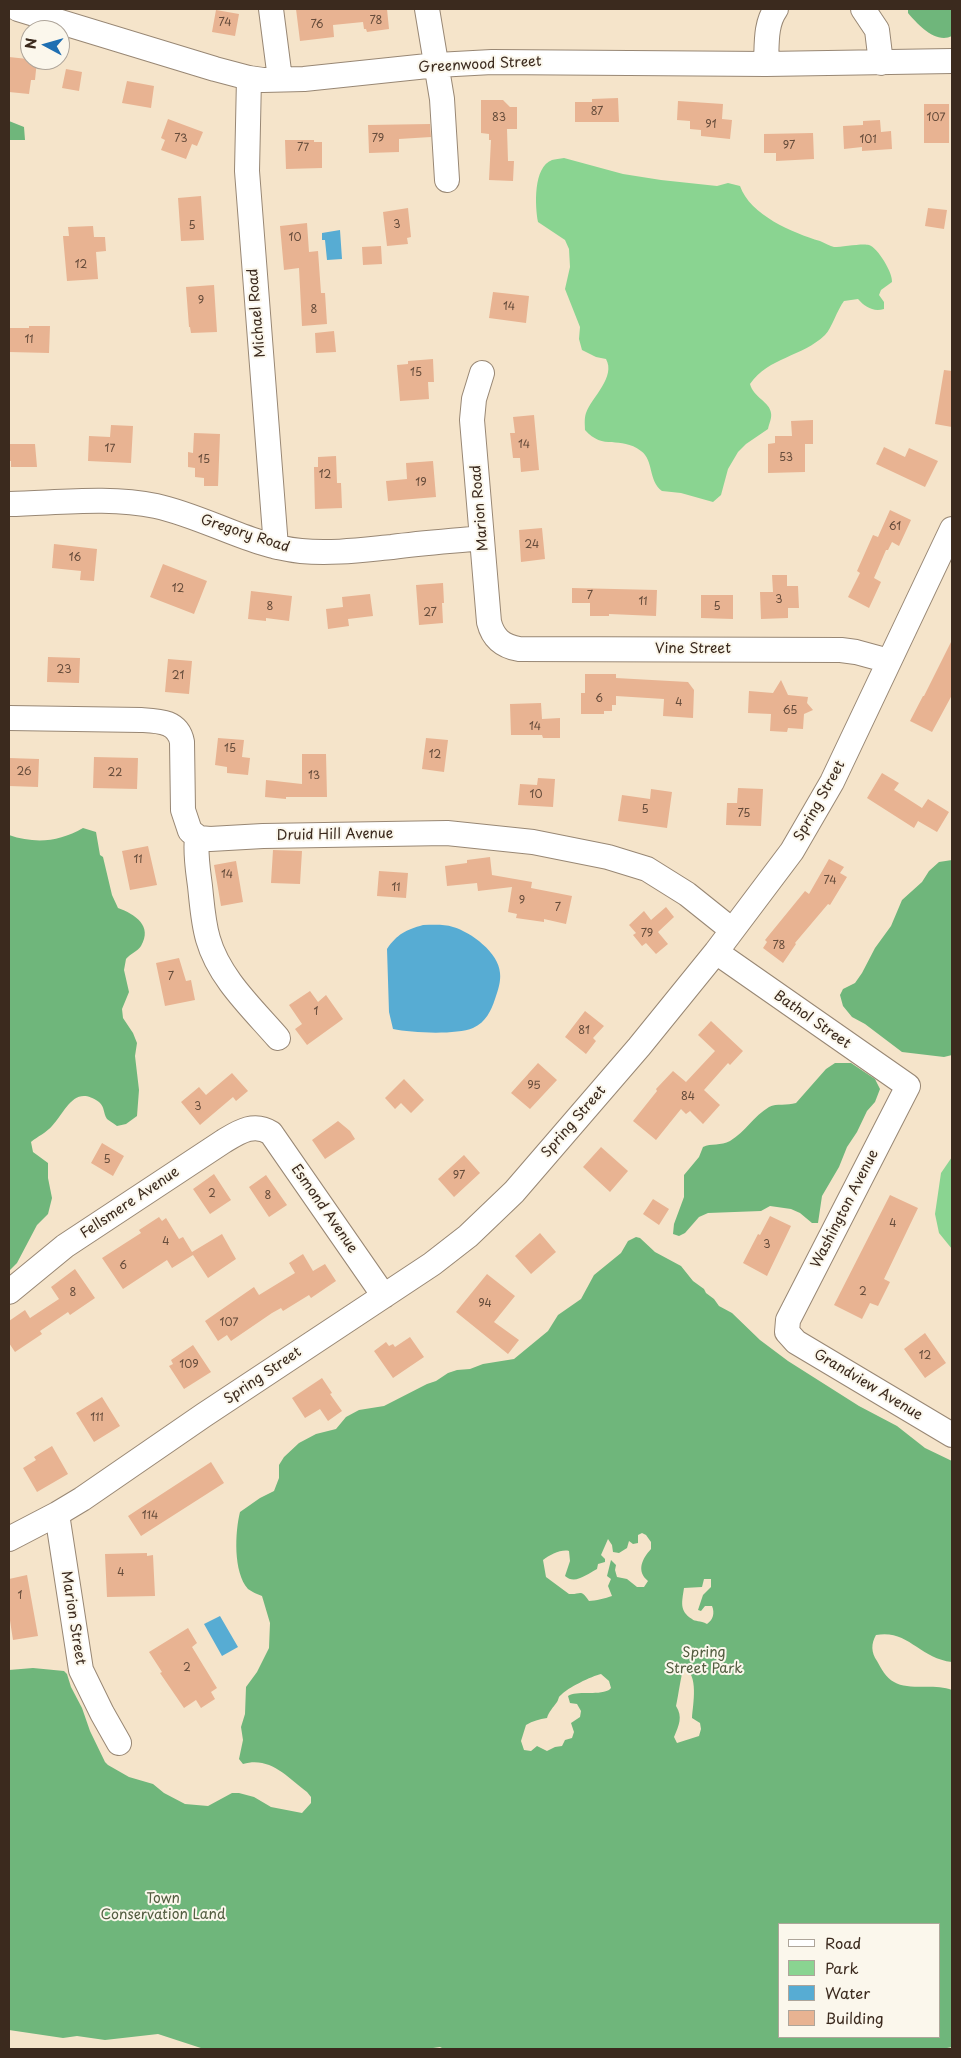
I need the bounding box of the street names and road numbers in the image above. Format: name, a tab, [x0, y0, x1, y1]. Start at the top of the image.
street label: Greenwood Street	[418, 53, 542, 77]
street label: Michael Road	[245, 268, 269, 358]
street label: Marion Road	[468, 464, 492, 552]
street label: Gregory Road	[198, 512, 292, 556]
street label: Vine Street	[655, 641, 731, 657]
street label: Spring Street	[791, 758, 849, 844]
street label: Druid Hill Avenue	[277, 826, 393, 844]
street label: Bathol Street	[770, 987, 854, 1053]
street label: Spring Street	[538, 1083, 610, 1161]
street label: Washington Avenue	[808, 1147, 882, 1271]
street label: Esmond Avenue	[287, 1162, 361, 1256]
street label: Fellsmere Avenue	[77, 1164, 183, 1242]
street label: Spring Street	[221, 1344, 305, 1408]
street label: Grandview Avenue	[811, 1346, 925, 1424]
street label: Marion Street	[57, 1570, 89, 1666]

